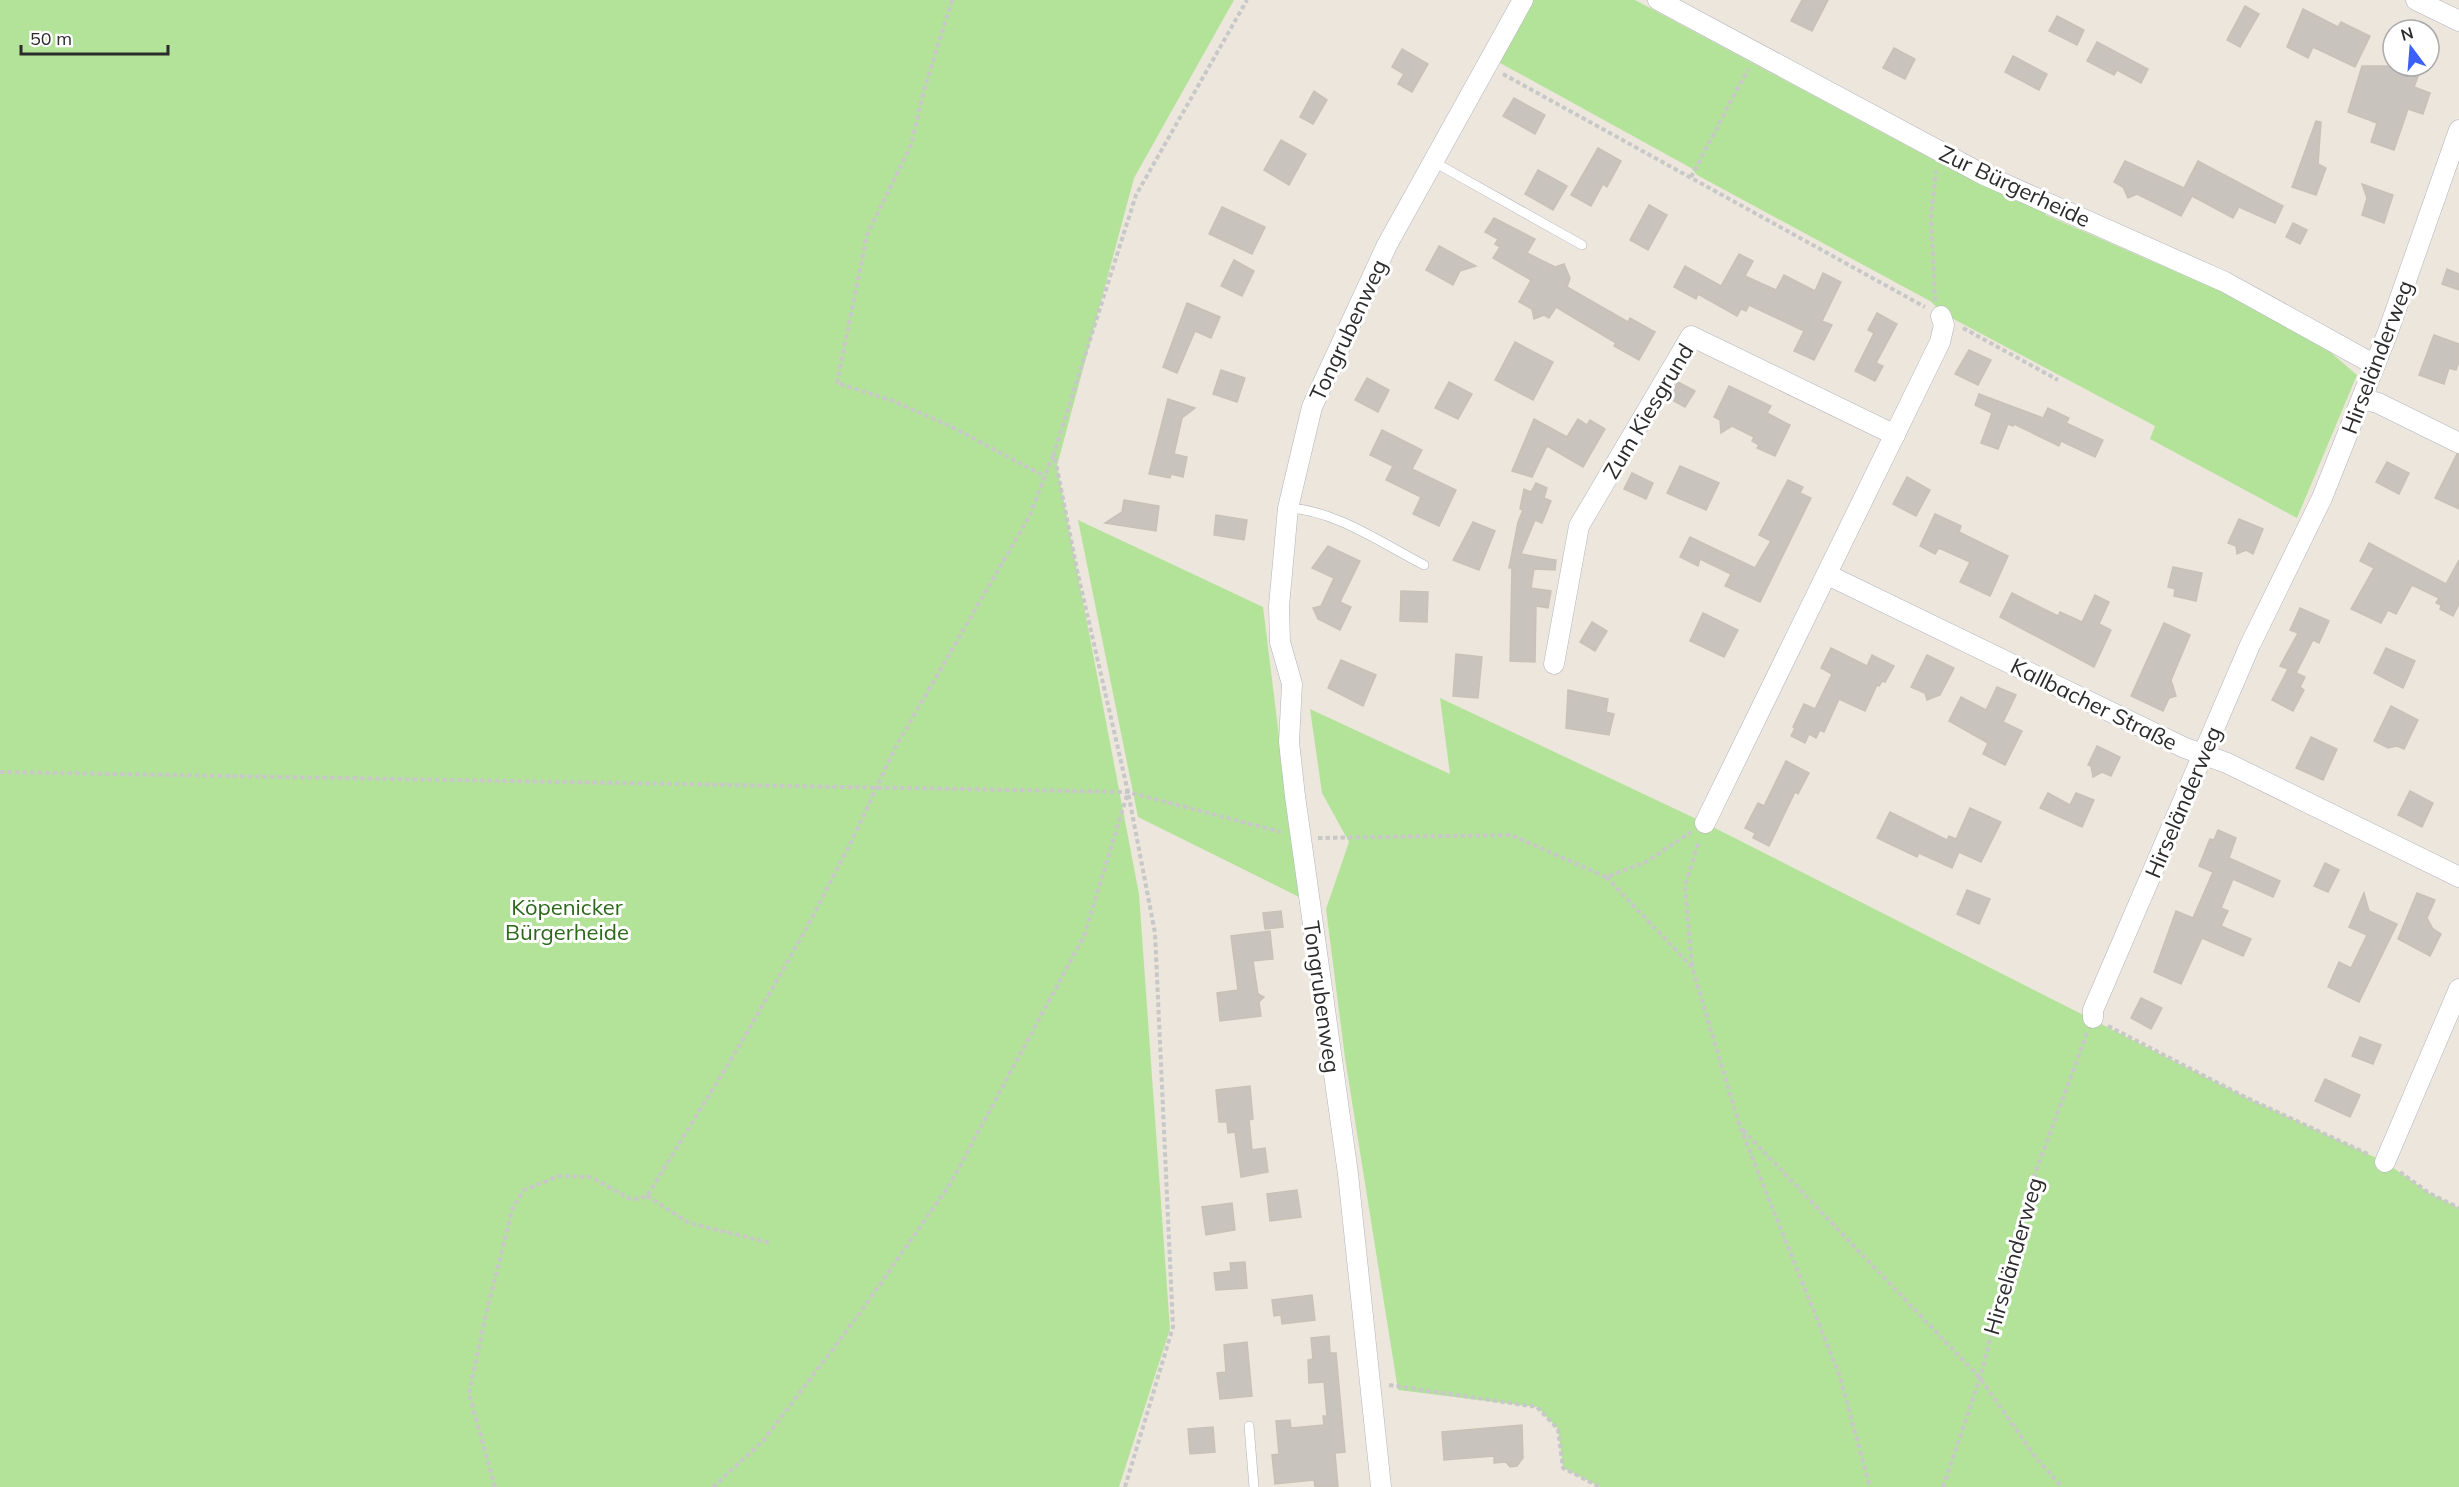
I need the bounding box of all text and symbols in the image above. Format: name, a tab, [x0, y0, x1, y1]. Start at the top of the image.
scale bar	[21, 18, 168, 56]
north arrow	[2381, 18, 2441, 78]
text: N	[2398, 22, 2415, 45]
text: 50 m	[30, 27, 72, 50]
street label: Zur Bürgerheide	[1935, 139, 2095, 233]
street label: Tongrubenweg	[1303, 255, 1393, 405]
street label: Hirseländerweg	[2335, 276, 2419, 438]
street label: Zum Kiesgrund	[1597, 338, 1699, 484]
street label: Kallbacher Straße	[2006, 652, 2182, 756]
street label: Hirseländerweg	[2138, 722, 2228, 882]
park label: Köpenicker Bürgerheide	[505, 893, 629, 946]
street label: Tongrubenweg	[1297, 919, 1347, 1075]
street label: Hirseländerweg	[1977, 1174, 2049, 1338]

